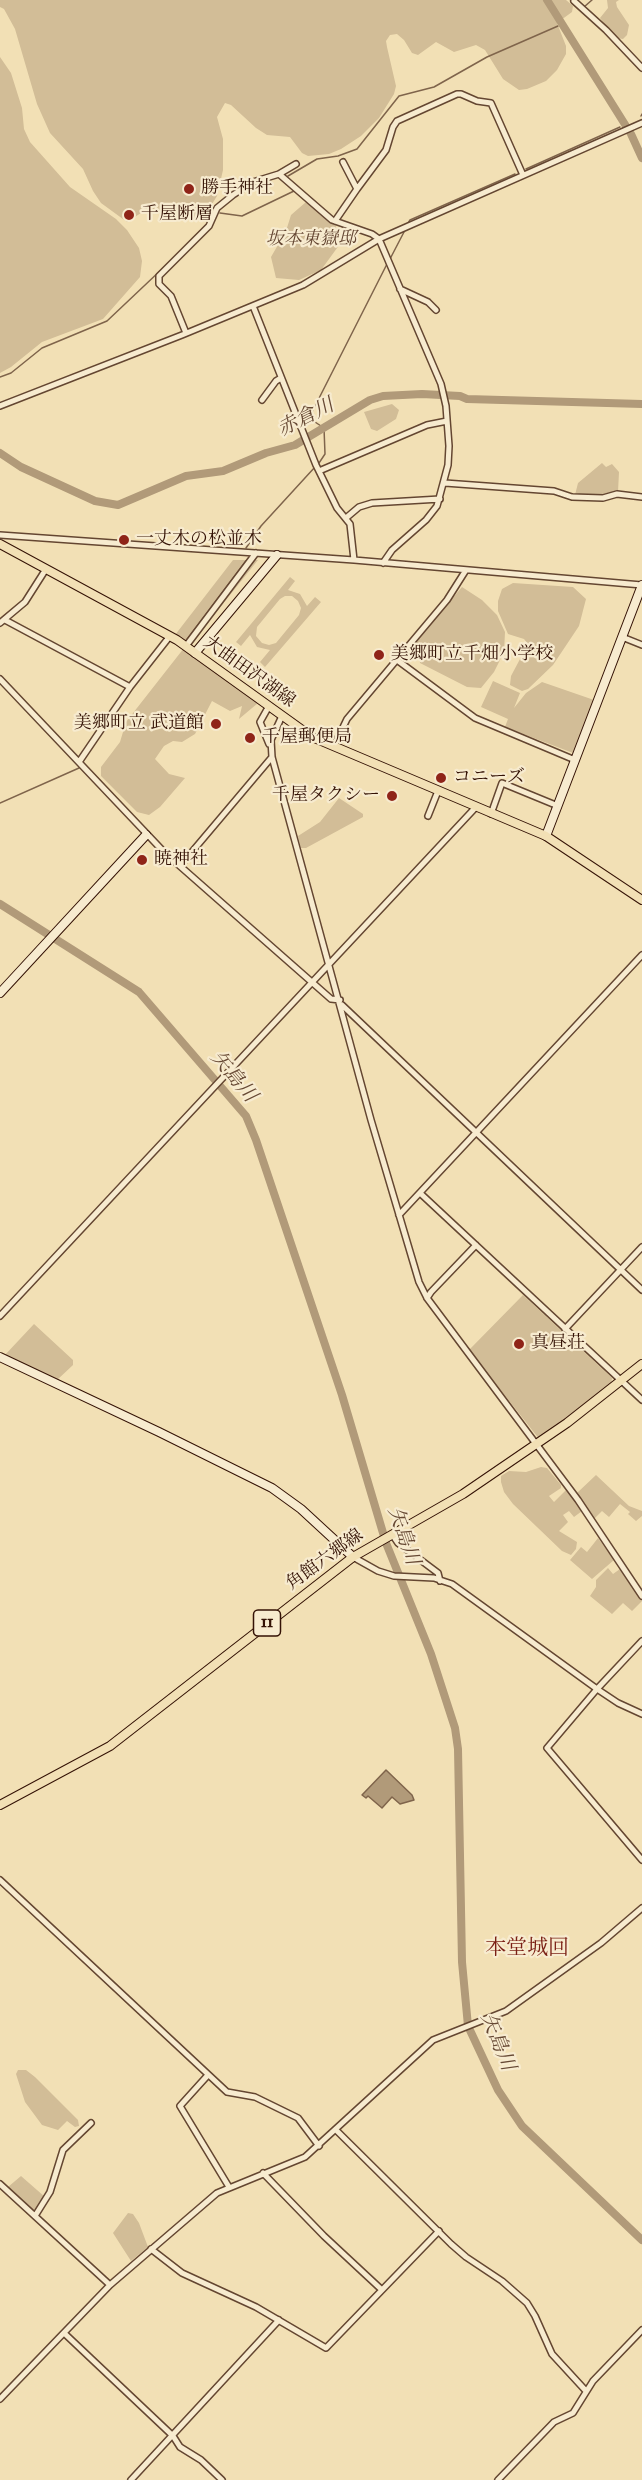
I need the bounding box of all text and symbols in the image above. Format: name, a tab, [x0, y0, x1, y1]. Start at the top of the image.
place label: 勝手神社	[201, 178, 273, 200]
marker: 勝手神社	[182, 182, 196, 196]
place label: 千屋断層	[141, 204, 213, 226]
marker: 千屋断層	[122, 208, 136, 222]
park label: 坂本東嶽邸	[266, 229, 356, 251]
water label: 赤倉川	[274, 394, 338, 442]
place label: 一丈木の松並木	[136, 529, 262, 551]
marker: 一丈木の松並木	[117, 533, 131, 547]
street label: 大曲田沢湖線	[199, 632, 299, 712]
place label: 美郷町立千畑小学校	[391, 644, 553, 666]
marker: 美郷町立千畑小学校	[372, 648, 386, 662]
place label: 美郷町立 武道館	[74, 713, 204, 735]
marker: 美郷町立 武道館	[209, 717, 223, 731]
place label: 千屋郵便局	[262, 727, 352, 749]
marker: 千屋郵便局	[243, 731, 257, 745]
place label: コニーズ	[453, 767, 525, 789]
marker: コニーズ	[434, 771, 448, 785]
place label: 千屋タクシー	[272, 785, 380, 807]
marker: 千屋タクシー	[385, 789, 399, 803]
place label: 暁神社	[154, 849, 208, 871]
marker: 暁神社	[135, 853, 149, 867]
water label: 矢島川	[205, 1046, 261, 1108]
place label: 真昼荘	[531, 1333, 585, 1355]
marker: 真昼荘	[512, 1337, 526, 1351]
water label: 矢島川	[382, 1504, 424, 1568]
street label: 角館六郷線	[282, 1525, 368, 1595]
road number: 11	[254, 1610, 280, 1636]
district label: 本堂城回	[485, 1936, 569, 1962]
water label: 矢島川	[475, 2010, 519, 2074]

